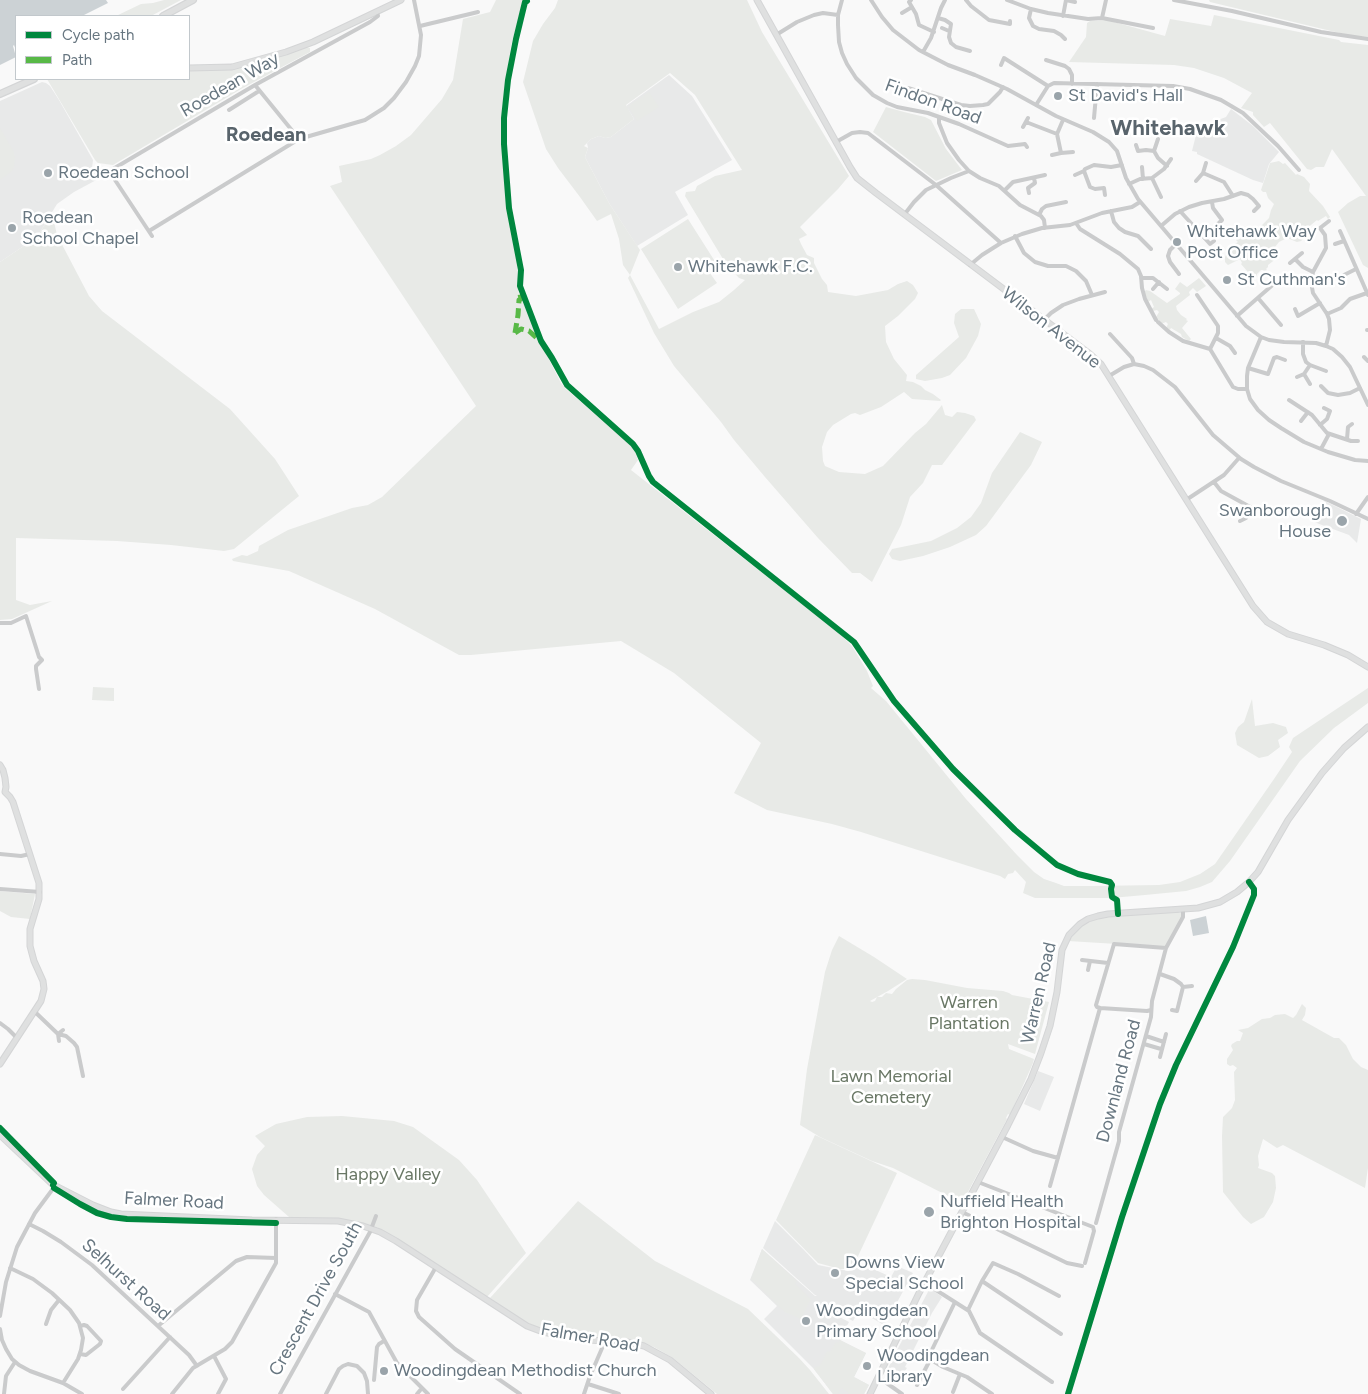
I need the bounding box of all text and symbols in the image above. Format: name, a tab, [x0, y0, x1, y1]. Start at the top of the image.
legend	[15, 15, 190, 80]
text: Cycle path	[62, 26, 134, 44]
street label: Roedean Way	[177, 48, 283, 122]
text: Path	[62, 51, 92, 69]
street label: Findon Road	[882, 75, 984, 129]
place label: St David's Hall	[1068, 85, 1183, 107]
marker: St David's Hall	[1052, 90, 1064, 102]
district label: Whitehawk	[1111, 116, 1225, 142]
district label: Roedean	[226, 123, 306, 147]
place label: Roedean School	[58, 162, 189, 184]
marker: Roedean School	[42, 167, 54, 179]
place label: Roedean School Chapel	[22, 207, 139, 250]
place label: Whitehawk Way Post Office	[1187, 221, 1317, 264]
marker: Roedean School Chapel	[6, 222, 18, 234]
marker: Whitehawk Way Post Office	[1171, 236, 1183, 248]
place label: Whitehawk F.C.	[688, 256, 813, 278]
marker: Whitehawk F.C.	[672, 261, 684, 273]
place label: St Cuthman's	[1237, 269, 1346, 291]
marker: St Cuthman's	[1221, 274, 1233, 286]
street label: Wilson Avenue	[997, 283, 1105, 373]
place label: Swanborough House	[1219, 500, 1331, 542]
marker: Swanborough House	[1335, 514, 1349, 528]
street label: Warren Road	[1017, 940, 1061, 1046]
park label: Warren Plantation	[928, 992, 1010, 1034]
street label: Downland Road	[1092, 1017, 1146, 1145]
park label: Lawn Memorial Cemetery	[830, 1066, 952, 1108]
park label: Happy Valley	[335, 1164, 441, 1186]
street label: Falmer Road	[124, 1188, 224, 1214]
place label: Nuffield Health Brighton Hospital	[940, 1191, 1081, 1234]
marker: Nuffield Health Brighton Hospital	[922, 1205, 936, 1219]
street label: Crescent Drive South	[265, 1218, 367, 1380]
street label: Selhurst Road	[77, 1234, 175, 1326]
place label: Downs View Special School	[845, 1252, 964, 1294]
marker: Downs View Special School	[829, 1267, 841, 1279]
place label: Woodingdean Primary School	[816, 1300, 937, 1342]
marker: Woodingdean Primary School	[800, 1315, 812, 1327]
street label: Falmer Road	[539, 1319, 641, 1357]
place label: Woodingdean Library	[877, 1345, 989, 1388]
place label: Woodingdean Methodist Church	[394, 1360, 656, 1382]
marker: Woodingdean Library	[861, 1360, 873, 1372]
marker: Woodingdean Methodist Church	[378, 1365, 390, 1377]

